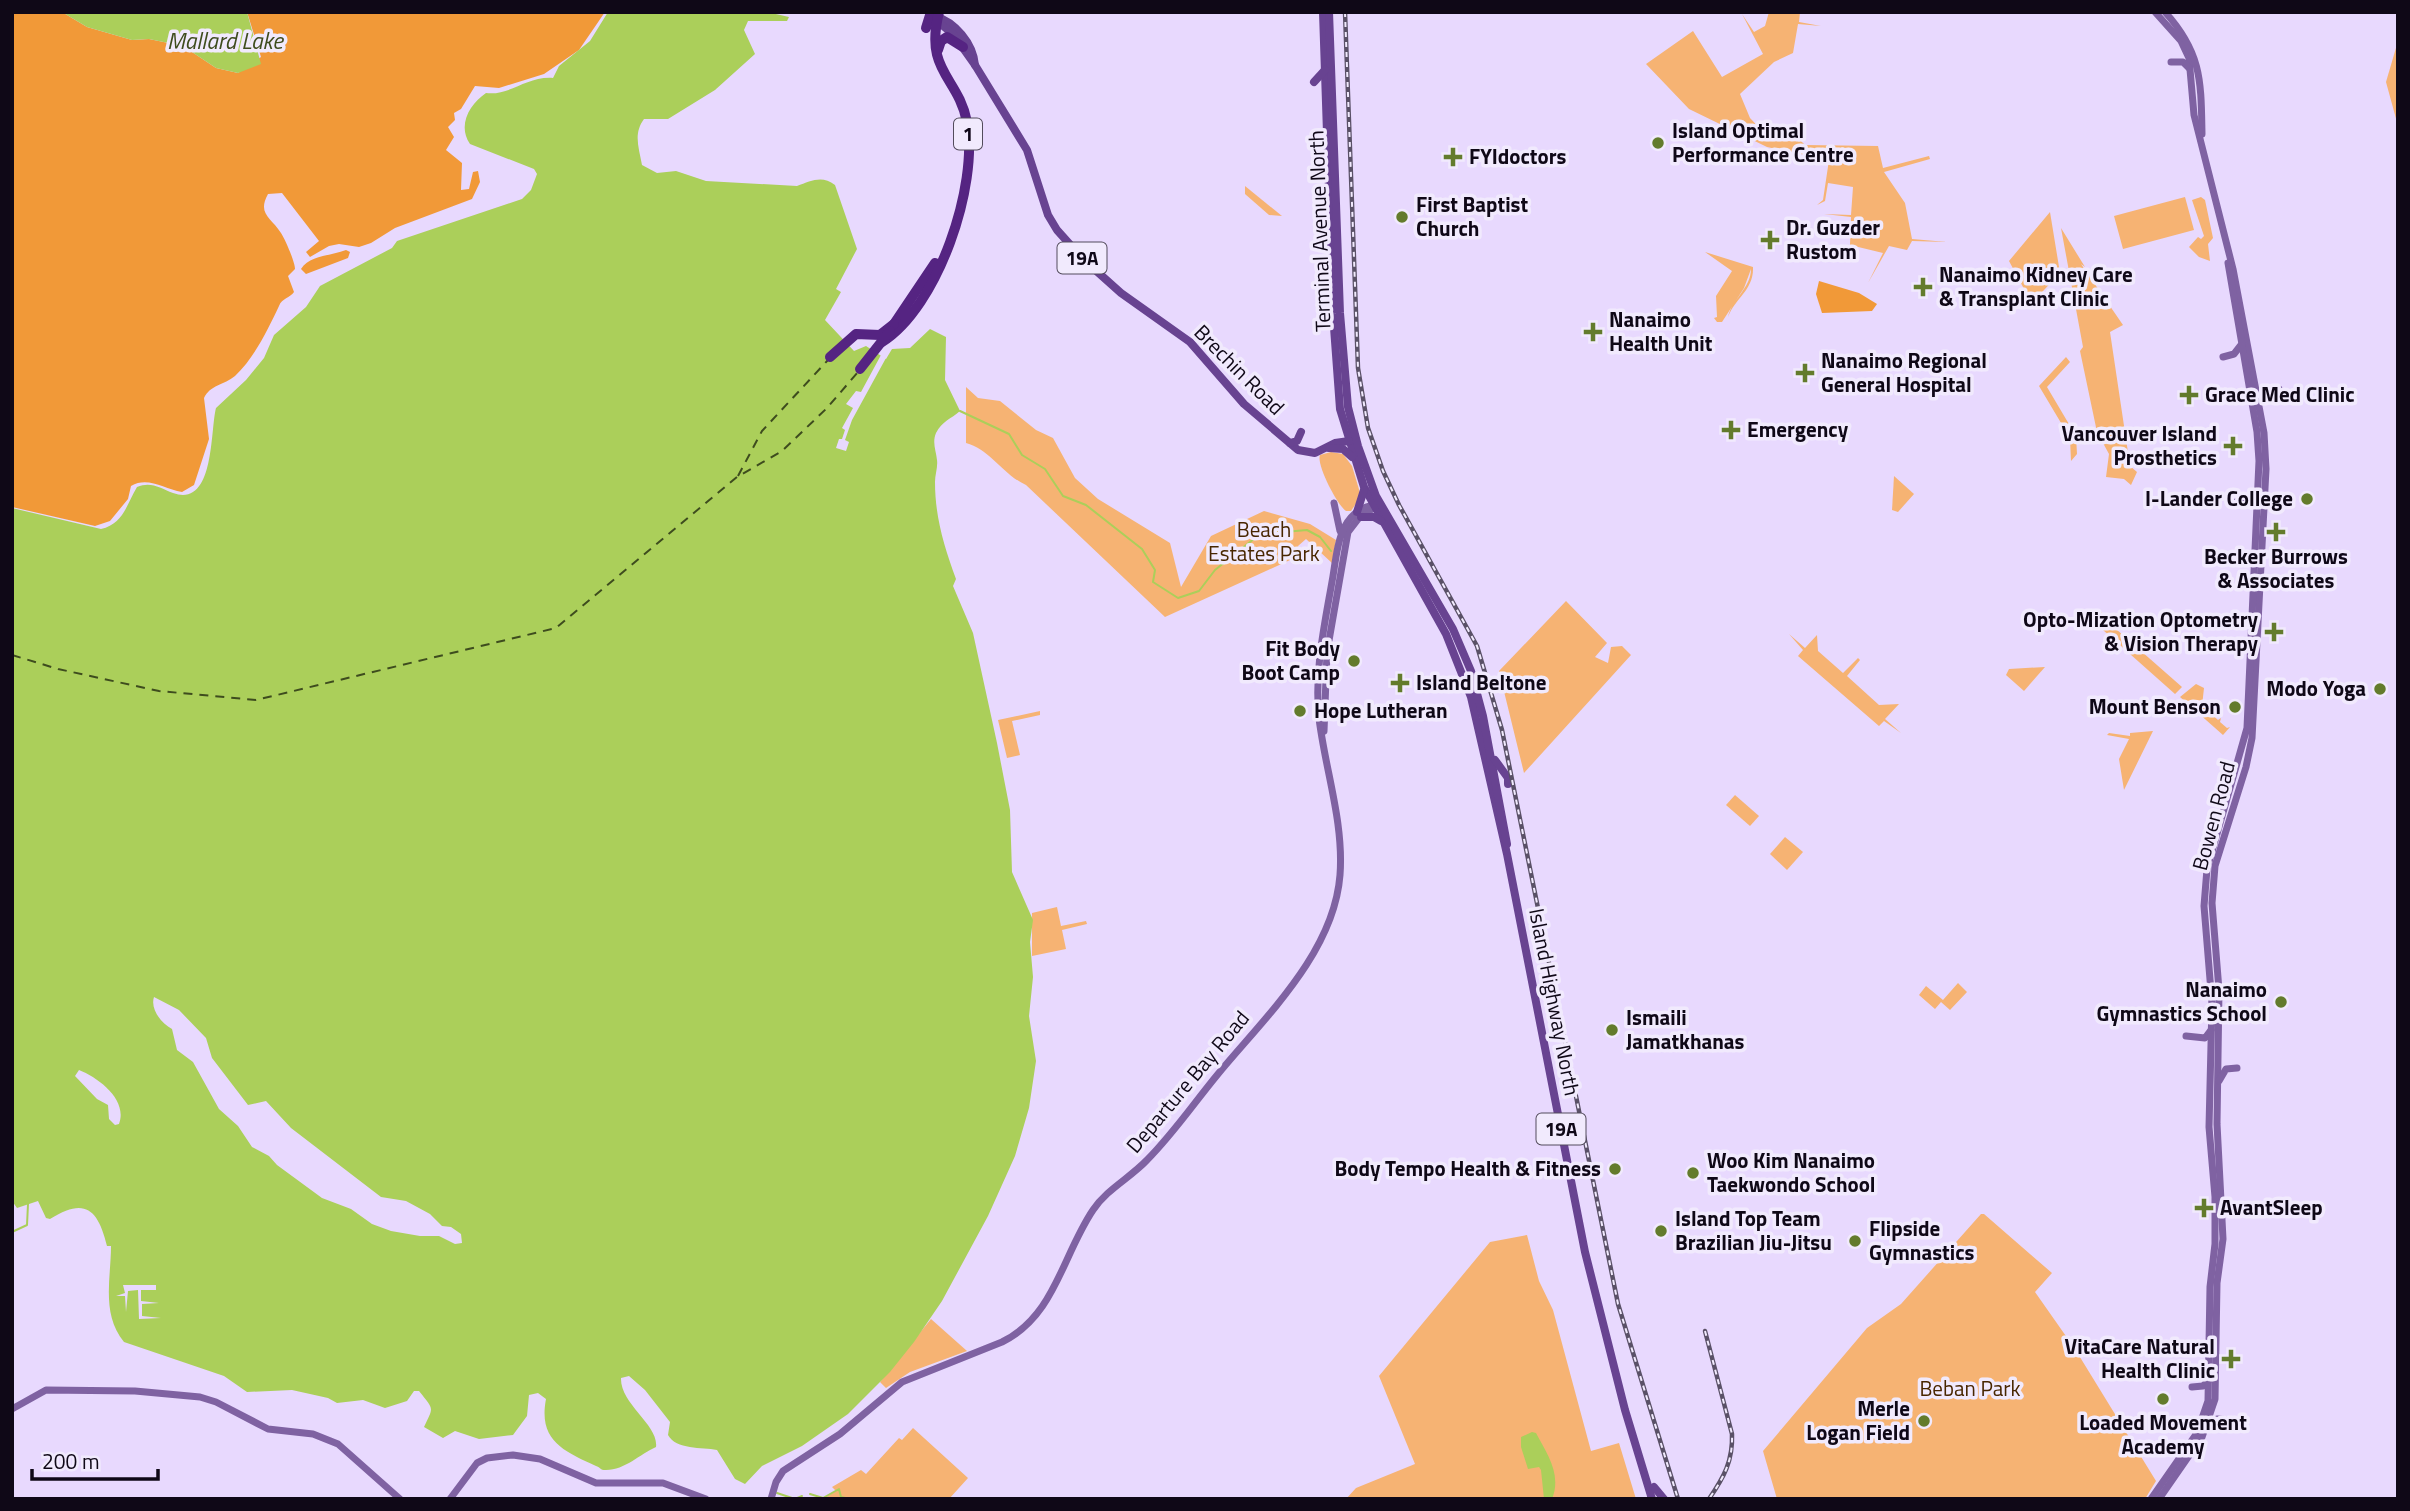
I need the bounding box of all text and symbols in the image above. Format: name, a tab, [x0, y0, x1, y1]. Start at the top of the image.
water label: Mallard Lake	[167, 23, 284, 58]
place label: Island Optimal Performance Centre	[1672, 114, 1854, 170]
road number: 1	[954, 118, 982, 150]
street label: Terminal Avenue North	[1299, 130, 1339, 332]
marker: Island Optimal Performance Centre	[1650, 135, 1666, 151]
place label: FYIdoctors	[1469, 140, 1566, 172]
marker: FYIdoctors	[1443, 147, 1463, 167]
place label: First Baptist Church	[1416, 188, 1528, 244]
marker: First Baptist Church	[1394, 209, 1410, 225]
place label: Dr. Guzder Rustom	[1786, 211, 1880, 267]
marker: Dr. Guzder Rustom	[1760, 230, 1780, 250]
road number: 19A	[1058, 242, 1106, 274]
place label: Nanaimo Kidney Care & Transplant Clinic	[1939, 258, 2133, 314]
marker: Nanaimo Kidney Care & Transplant Clinic	[1913, 277, 1933, 297]
place label: Nanaimo Health Unit	[1609, 303, 1713, 359]
street label: Brechin Road	[1187, 317, 1292, 422]
marker: Nanaimo Health Unit	[1583, 322, 1603, 342]
place label: Nanaimo Regional General Hospital	[1821, 344, 1987, 400]
marker: Nanaimo Regional General Hospital	[1795, 363, 1815, 383]
place label: Grace Med Clinic	[2205, 378, 2355, 410]
marker: Grace Med Clinic	[2179, 385, 2199, 405]
place label: Emergency	[1747, 413, 1849, 445]
place label: Vancouver Island Prosthetics	[2061, 417, 2217, 473]
marker: Emergency	[1721, 420, 1741, 440]
marker: Vancouver Island Prosthetics	[2223, 436, 2243, 456]
place label: I-Lander College	[2145, 482, 2293, 514]
marker: I-Lander College	[2299, 491, 2315, 507]
park label: Beach Estates Park	[1208, 513, 1320, 569]
marker: Becker Burrows & Associates	[2266, 522, 2286, 542]
place label: Becker Burrows & Associates	[2204, 540, 2348, 596]
place label: Opto-Mization Optometry & Vision Therapy	[2023, 603, 2258, 659]
marker: Opto-Mization Optometry & Vision Therapy	[2264, 622, 2284, 642]
place label: Fit Body Boot Camp	[1241, 632, 1340, 688]
marker: Fit Body Boot Camp	[1346, 653, 1362, 669]
place label: Island Beltone	[1416, 666, 1546, 698]
place label: Modo Yoga	[2266, 672, 2366, 704]
marker: Island Beltone	[1390, 673, 1410, 693]
marker: Modo Yoga	[2372, 681, 2388, 697]
place label: Mount Benson	[2089, 690, 2221, 722]
place label: Hope Lutheran	[1314, 694, 1448, 726]
marker: Mount Benson	[2227, 699, 2243, 715]
marker: Hope Lutheran	[1292, 703, 1308, 719]
street label: Bowen Road	[2183, 758, 2243, 874]
street label: Island Highway North	[1521, 905, 1589, 1098]
place label: Nanaimo Gymnastics School	[2097, 973, 2267, 1029]
marker: Nanaimo Gymnastics School	[2273, 994, 2289, 1010]
place label: Ismaili Jamatkhanas	[1626, 1001, 1745, 1057]
street label: Departure Bay Road	[1118, 1003, 1257, 1160]
marker: Ismaili Jamatkhanas	[1604, 1022, 1620, 1038]
road number: 19A	[1536, 1114, 1586, 1144]
place label: Woo Kim Nanaimo Taekwondo School	[1707, 1144, 1876, 1200]
place label: Body Tempo Health & Fitness	[1334, 1152, 1601, 1184]
marker: Body Tempo Health & Fitness	[1607, 1161, 1623, 1177]
marker: Woo Kim Nanaimo Taekwondo School	[1685, 1165, 1701, 1181]
place label: AvantSleep	[2220, 1191, 2323, 1223]
marker: AvantSleep	[2194, 1198, 2214, 1218]
place label: Island Top Team Brazilian Jiu-Jitsu	[1675, 1202, 1832, 1258]
place label: Flipside Gymnastics	[1869, 1212, 1975, 1268]
marker: Island Top Team Brazilian Jiu-Jitsu	[1653, 1223, 1669, 1239]
marker: Flipside Gymnastics	[1847, 1233, 1863, 1249]
place label: VitaCare Natural Health Clinic	[2065, 1330, 2215, 1386]
marker: VitaCare Natural Health Clinic	[2221, 1349, 2241, 1369]
park label: Beban Park	[1919, 1372, 2021, 1404]
marker: Loaded Movement Academy	[2155, 1391, 2171, 1407]
place label: Merle Logan Field	[1806, 1392, 1910, 1448]
place label: Loaded Movement Academy	[2079, 1406, 2247, 1462]
marker: Merle Logan Field	[1916, 1413, 1932, 1429]
scale bar	[32, 1438, 158, 1482]
text: 200 m	[42, 1445, 99, 1477]

